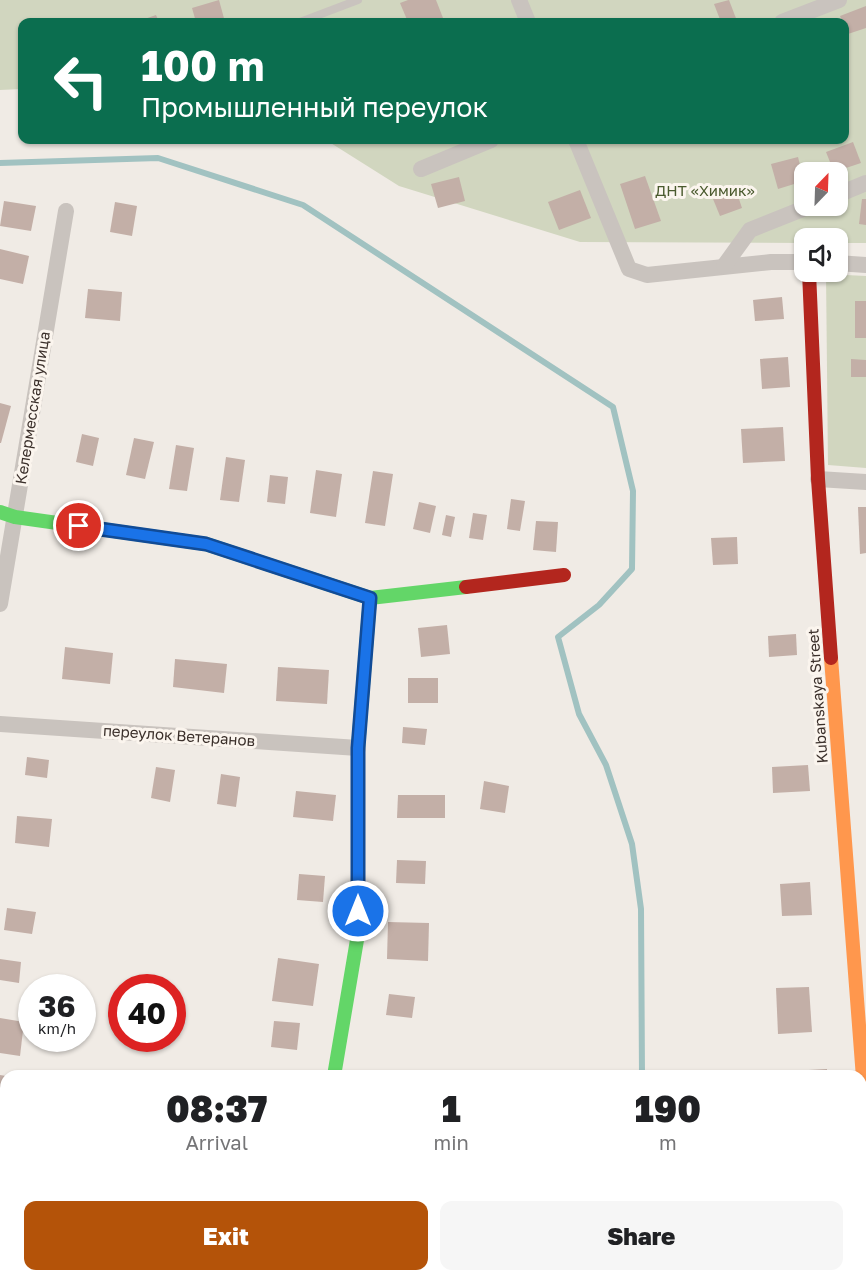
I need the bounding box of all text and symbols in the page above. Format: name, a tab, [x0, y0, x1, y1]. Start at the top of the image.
text: 100 m	[141, 40, 264, 90]
icon: left	[42, 42, 120, 120]
text: Промышленный переулок	[141, 91, 488, 123]
north arrow	[794, 162, 848, 216]
map controls	[794, 162, 848, 282]
park label: ДНТ «Химик»	[655, 181, 755, 199]
button: sound	[794, 228, 848, 282]
street label: Келермесская улица	[11, 330, 53, 486]
pin	[53, 500, 104, 551]
icon: arrive	[62, 509, 95, 542]
street label: Kubanskaya Street	[803, 628, 831, 764]
street label: переулок Ветеранов	[102, 721, 256, 749]
position arrow	[326, 879, 390, 943]
speed limit sign: 40	[108, 974, 186, 1052]
text: 36	[38, 988, 76, 1024]
text: km/h	[38, 1019, 76, 1037]
text: 08:37	[166, 1087, 268, 1130]
text: 1	[442, 1087, 461, 1130]
text: 190	[635, 1087, 701, 1130]
text: Arrival	[185, 1130, 248, 1154]
text: min	[434, 1130, 469, 1154]
text: m	[659, 1130, 677, 1154]
button: Exit	[24, 1201, 428, 1270]
button: Share	[440, 1201, 843, 1270]

